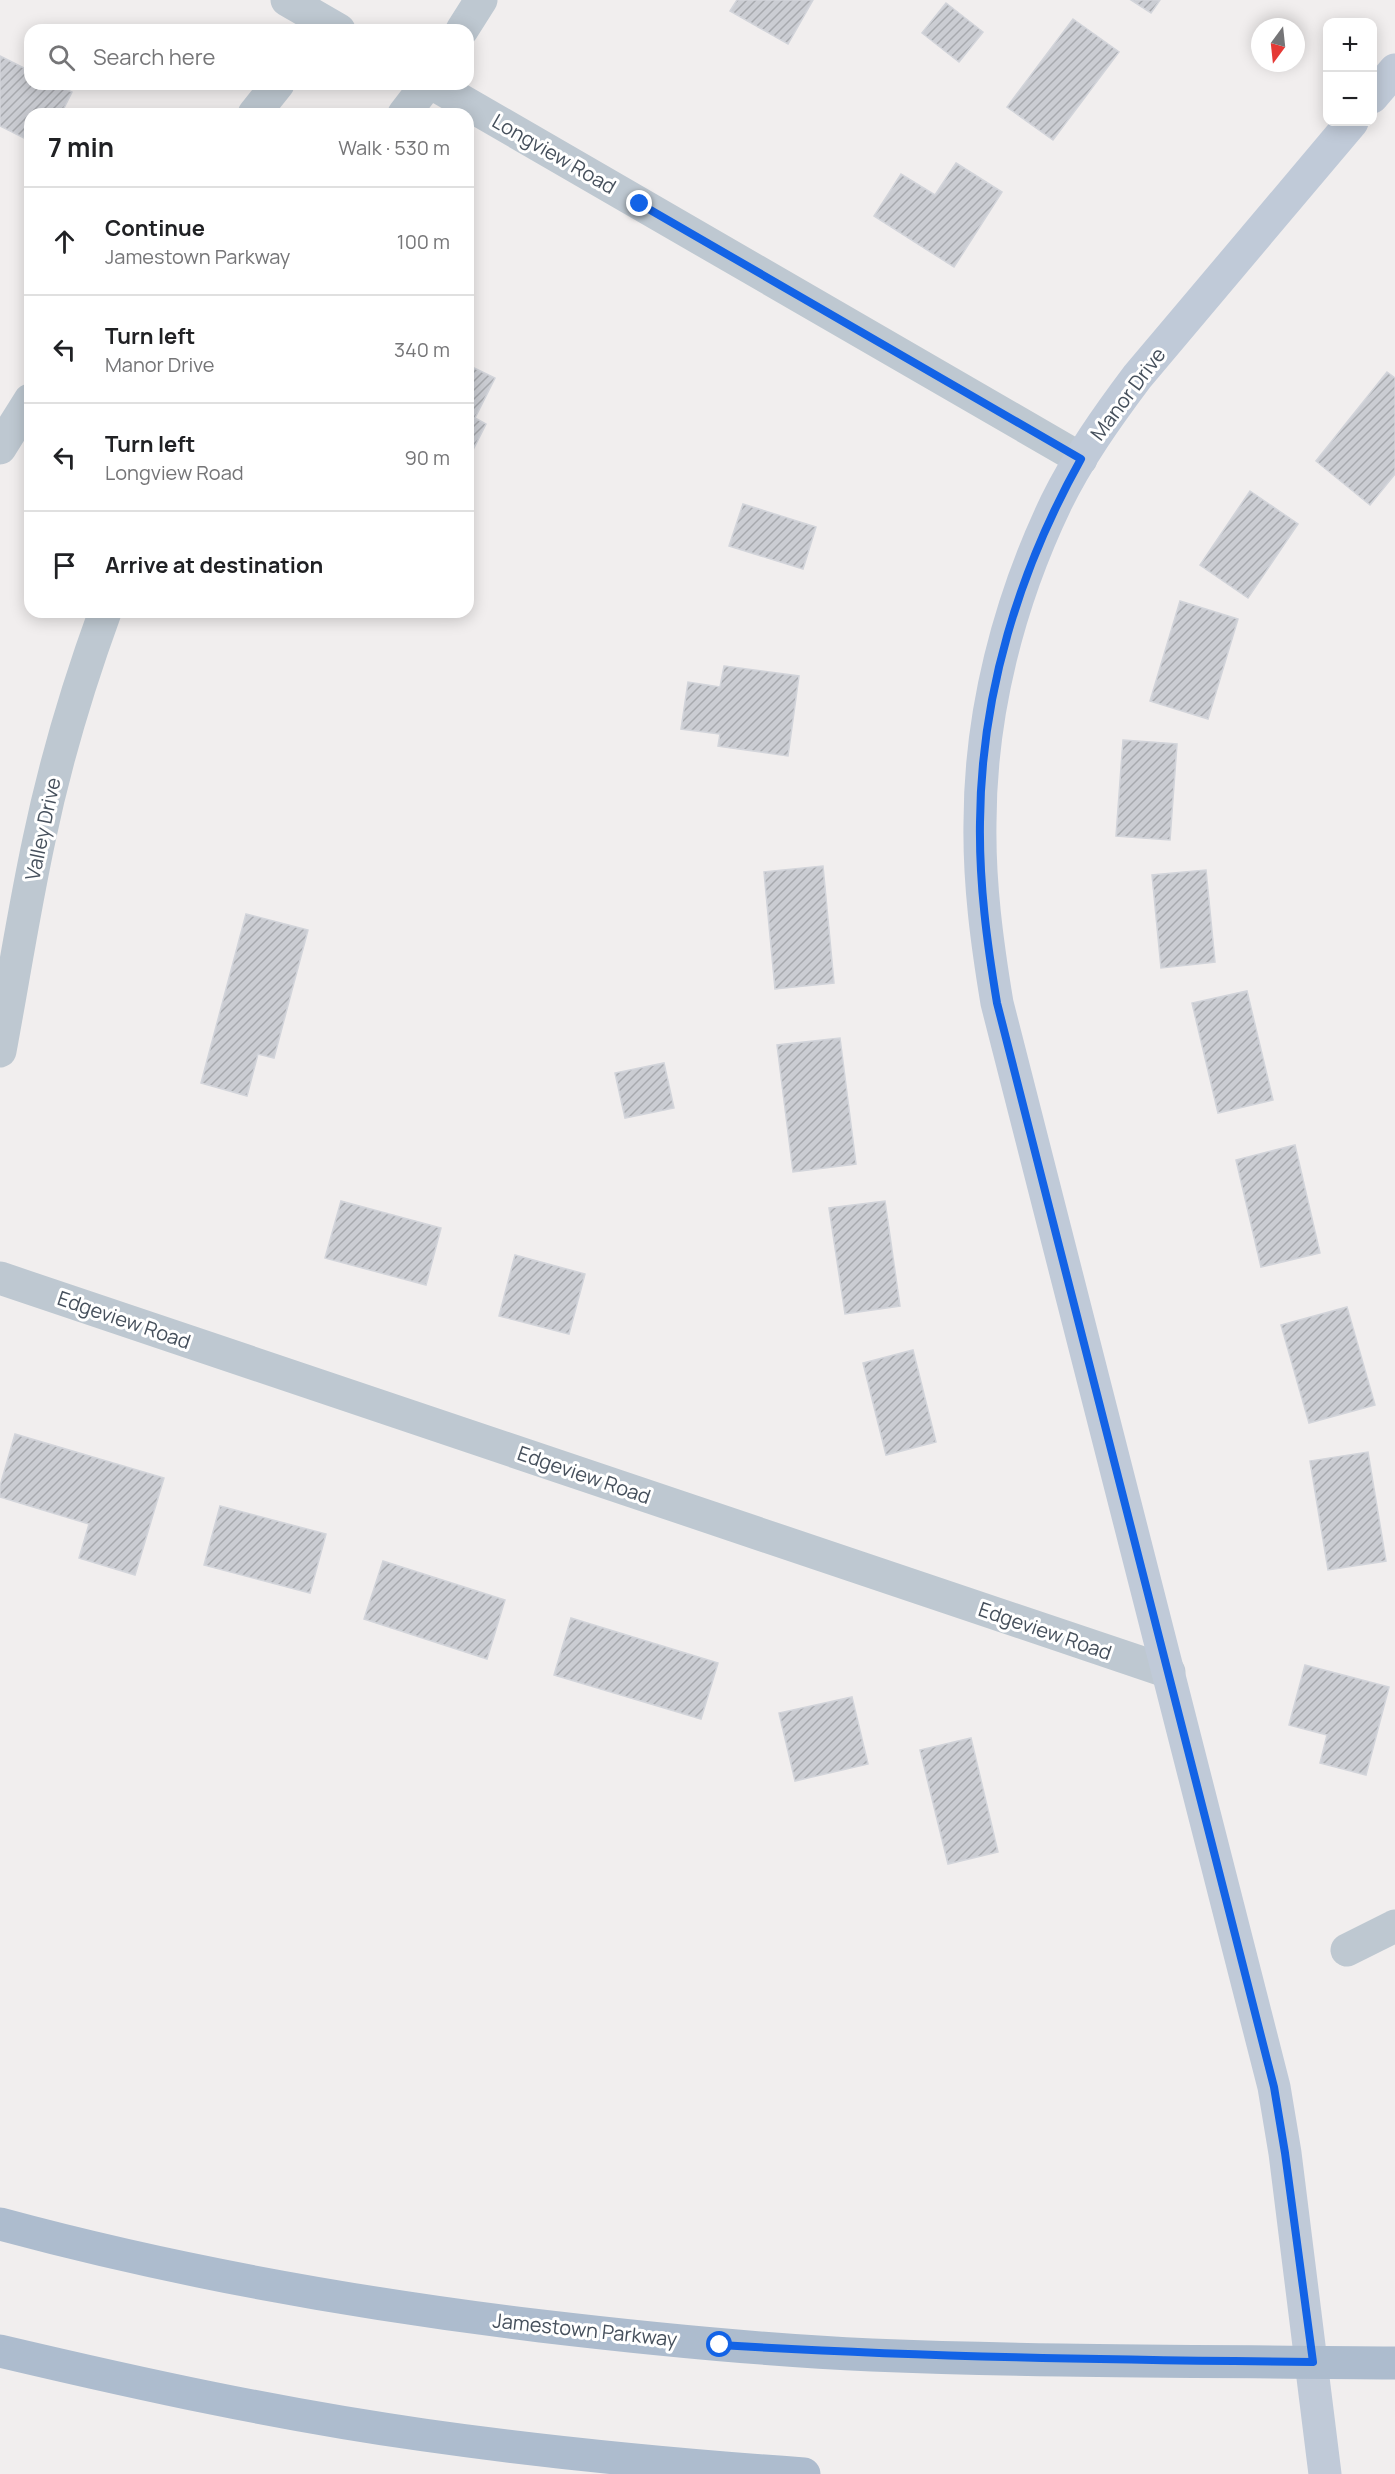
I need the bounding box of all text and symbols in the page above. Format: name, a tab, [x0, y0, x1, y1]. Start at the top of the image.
north arrow	[1251, 18, 1305, 72]
map controls	[1323, 18, 1377, 126]
button: +	[1323, 18, 1377, 72]
search box	[24, 24, 474, 90]
icon: search	[45, 41, 78, 74]
text: Search here	[93, 42, 215, 72]
button: −	[1323, 72, 1377, 126]
street label: Longview Road	[487, 107, 621, 200]
text: 7 min	[48, 129, 114, 165]
text: Walk · 530 m	[338, 134, 450, 161]
route end	[626, 190, 652, 216]
text: Continue	[105, 213, 205, 243]
icon: ahead	[48, 225, 81, 258]
text: 100 m	[397, 228, 450, 255]
text: Jamestown Parkway	[105, 243, 290, 270]
text: Turn left	[105, 321, 195, 351]
icon: left	[48, 333, 81, 366]
text: 340 m	[394, 336, 450, 363]
street label: Manor Drive	[1084, 342, 1171, 446]
text: Manor Drive	[105, 351, 215, 378]
text: Turn left	[105, 429, 195, 459]
icon: left	[48, 441, 81, 474]
text: 90 m	[404, 444, 450, 471]
text: Longview Road	[105, 459, 244, 486]
icon: arrive	[48, 549, 81, 582]
text: Arrive at destination	[105, 550, 323, 580]
street label: Valley Drive	[18, 775, 67, 883]
street label: Edgeview Road	[54, 1284, 194, 1355]
street label: Edgeview Road	[514, 1439, 654, 1510]
street label: Edgeview Road	[975, 1595, 1115, 1666]
street label: Jamestown Parkway	[491, 2306, 679, 2353]
route start	[706, 2331, 732, 2357]

